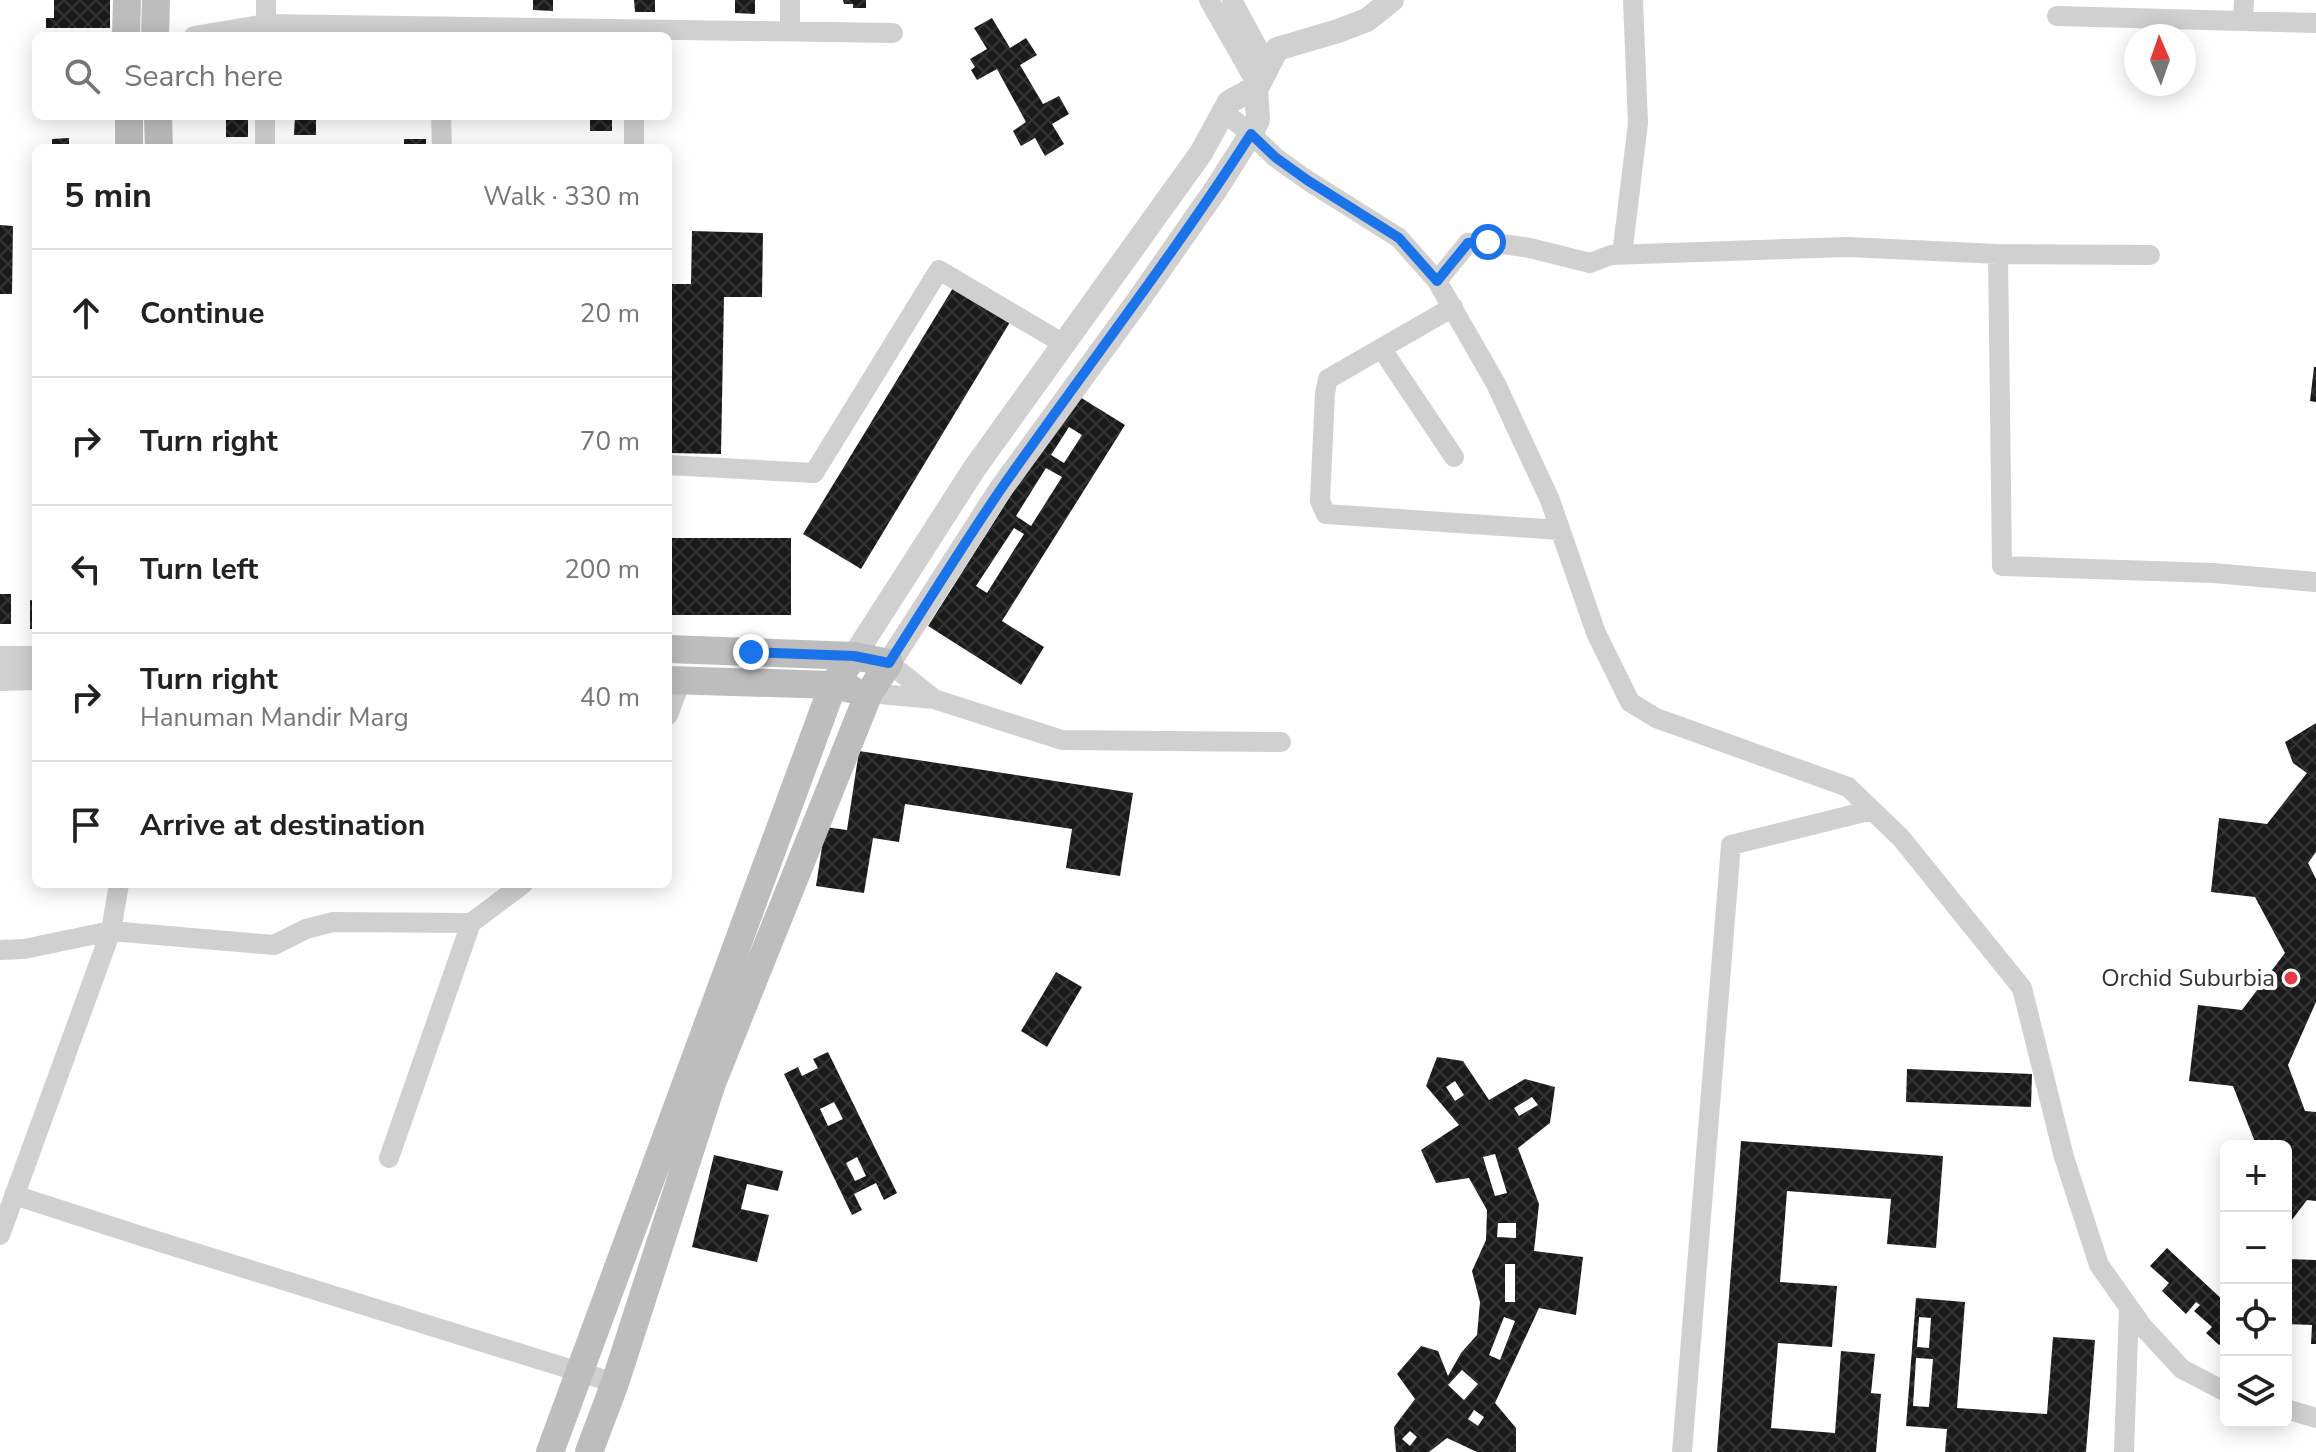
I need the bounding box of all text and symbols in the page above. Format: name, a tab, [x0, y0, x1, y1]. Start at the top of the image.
north arrow	[2124, 24, 2196, 96]
search box	[32, 32, 672, 120]
icon: search	[60, 54, 104, 98]
text: Search here	[124, 56, 283, 97]
text: 5 min	[64, 173, 152, 219]
text: Walk · 330 m	[483, 179, 640, 214]
route start	[1470, 224, 1506, 260]
icon: ahead	[64, 291, 108, 335]
text: Continue	[140, 293, 265, 334]
text: 20 m	[580, 296, 640, 331]
icon: right	[64, 419, 108, 463]
text: Turn right	[140, 421, 278, 462]
text: 70 m	[580, 424, 640, 459]
icon: left	[64, 547, 108, 591]
text: Turn left	[140, 549, 258, 590]
text: 200 m	[564, 552, 640, 587]
route end	[733, 634, 769, 670]
text: Turn right	[140, 659, 278, 700]
icon: right	[64, 675, 108, 719]
text: 40 m	[580, 680, 640, 715]
text: Hanuman Mandir Marg	[140, 700, 409, 735]
icon: arrive	[64, 803, 108, 847]
text: Arrive at destination	[140, 805, 425, 846]
place label: Orchid Suburbia	[2101, 962, 2275, 994]
marker: Orchid Suburbia	[2282, 969, 2300, 987]
map controls	[2220, 1140, 2292, 1428]
button: +	[2220, 1140, 2292, 1212]
button: −	[2220, 1212, 2292, 1284]
button: locate	[2220, 1284, 2292, 1356]
button: layers	[2220, 1356, 2292, 1428]

